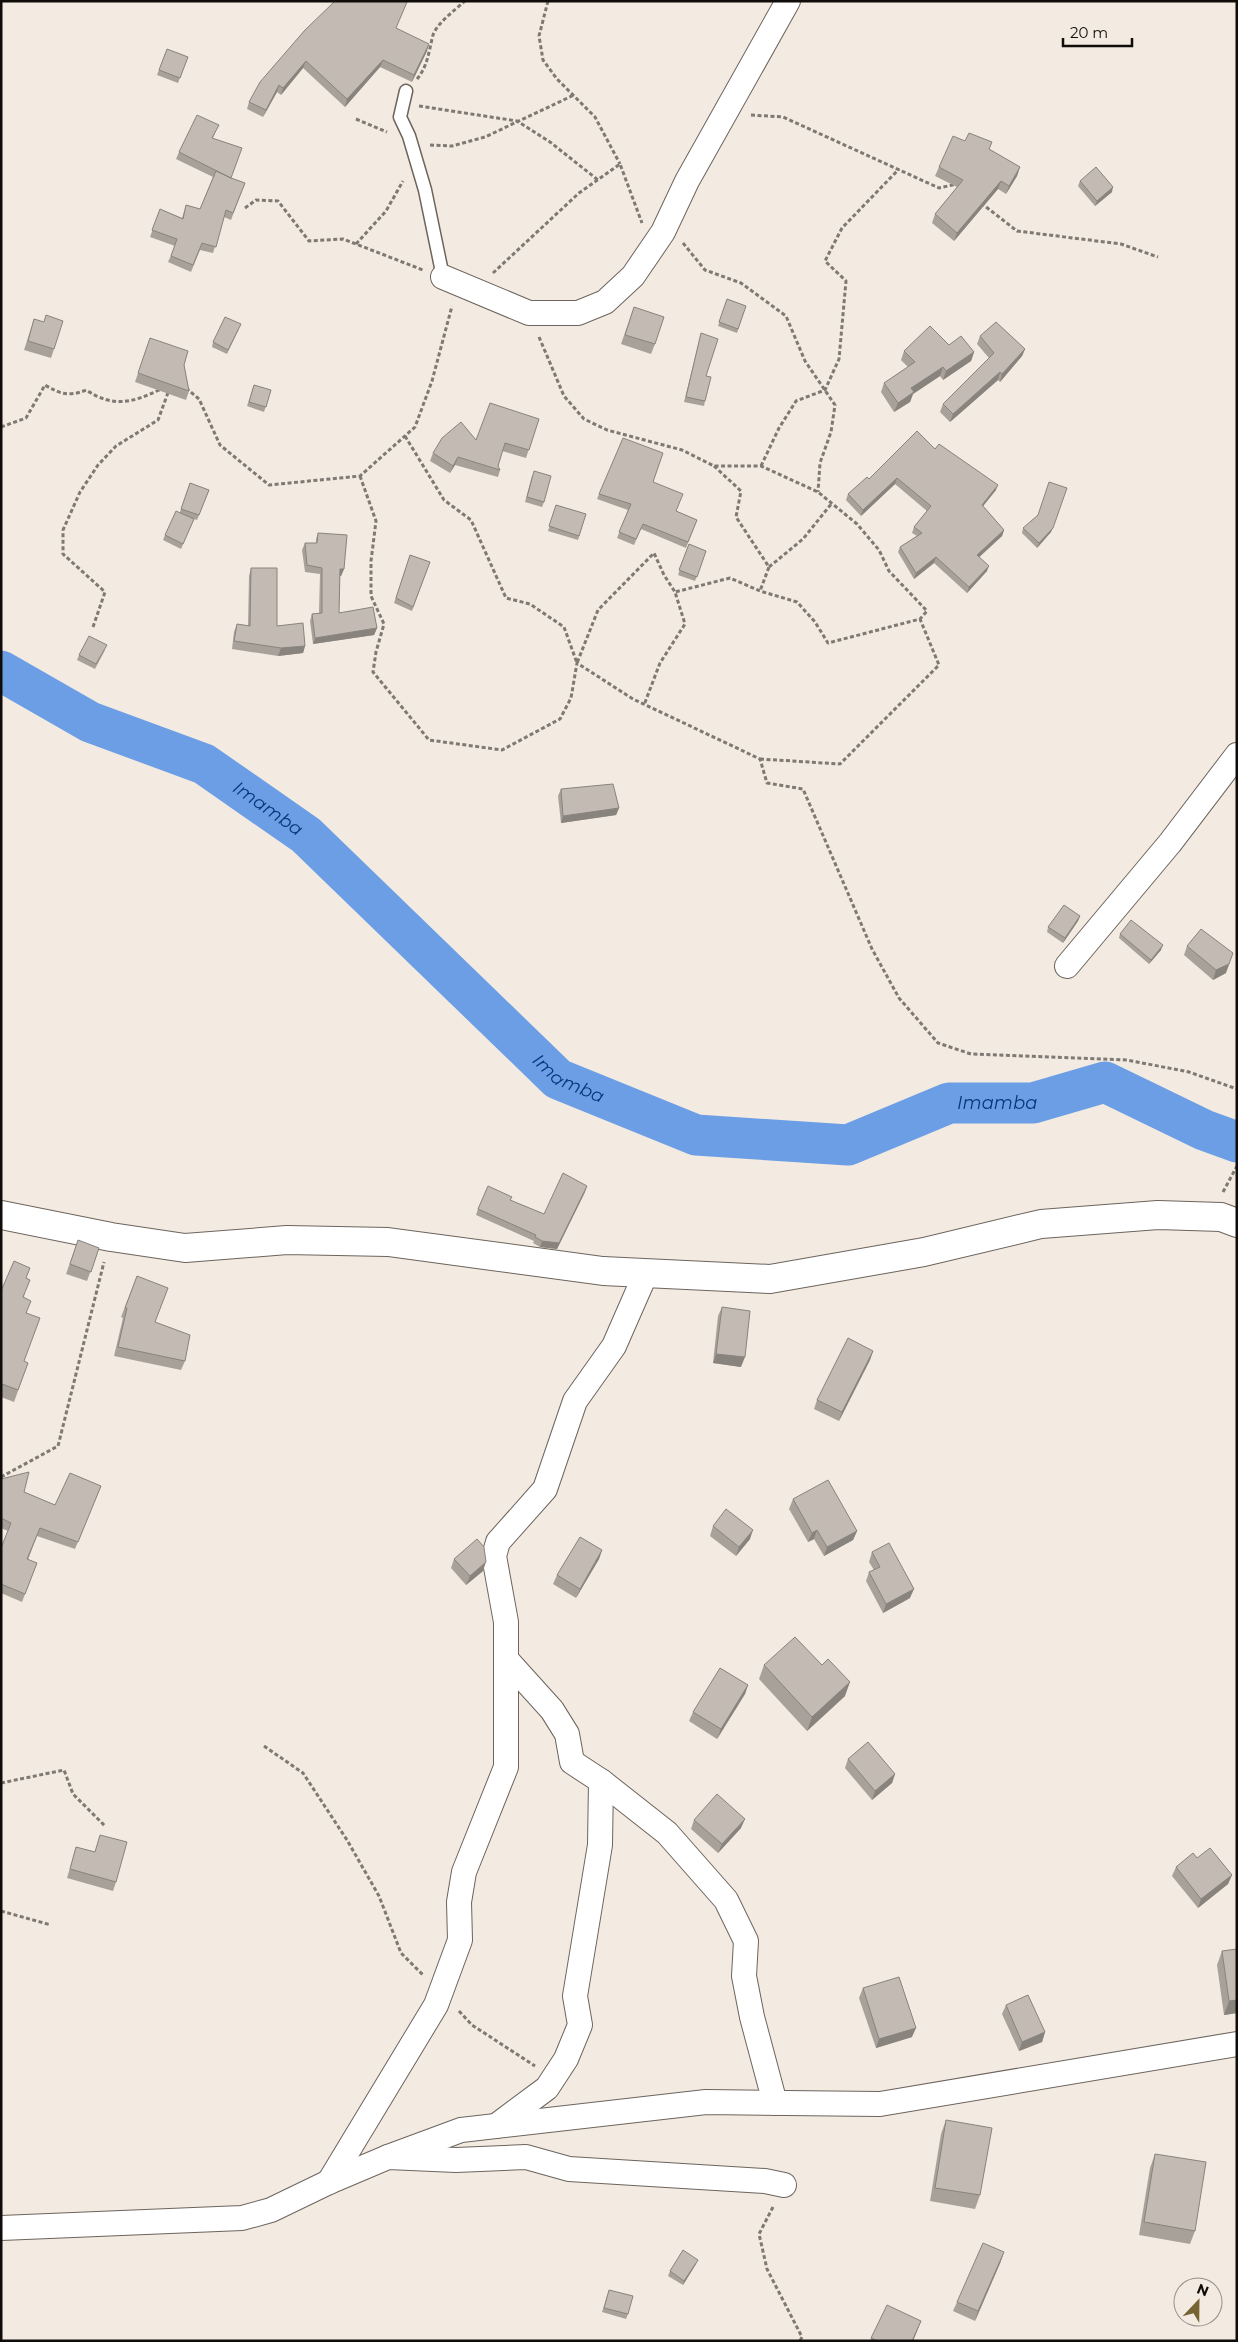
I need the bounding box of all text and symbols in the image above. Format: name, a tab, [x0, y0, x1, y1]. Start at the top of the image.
scale bar	[1063, 15, 1132, 47]
text: 20 m	[1070, 23, 1108, 42]
water label: Imamba	[229, 777, 307, 840]
water label: Imamba	[528, 1049, 608, 1108]
water label: Imamba	[957, 1092, 1037, 1114]
north arrow	[1173, 2277, 1223, 2327]
text: N	[1194, 2279, 1211, 2300]

